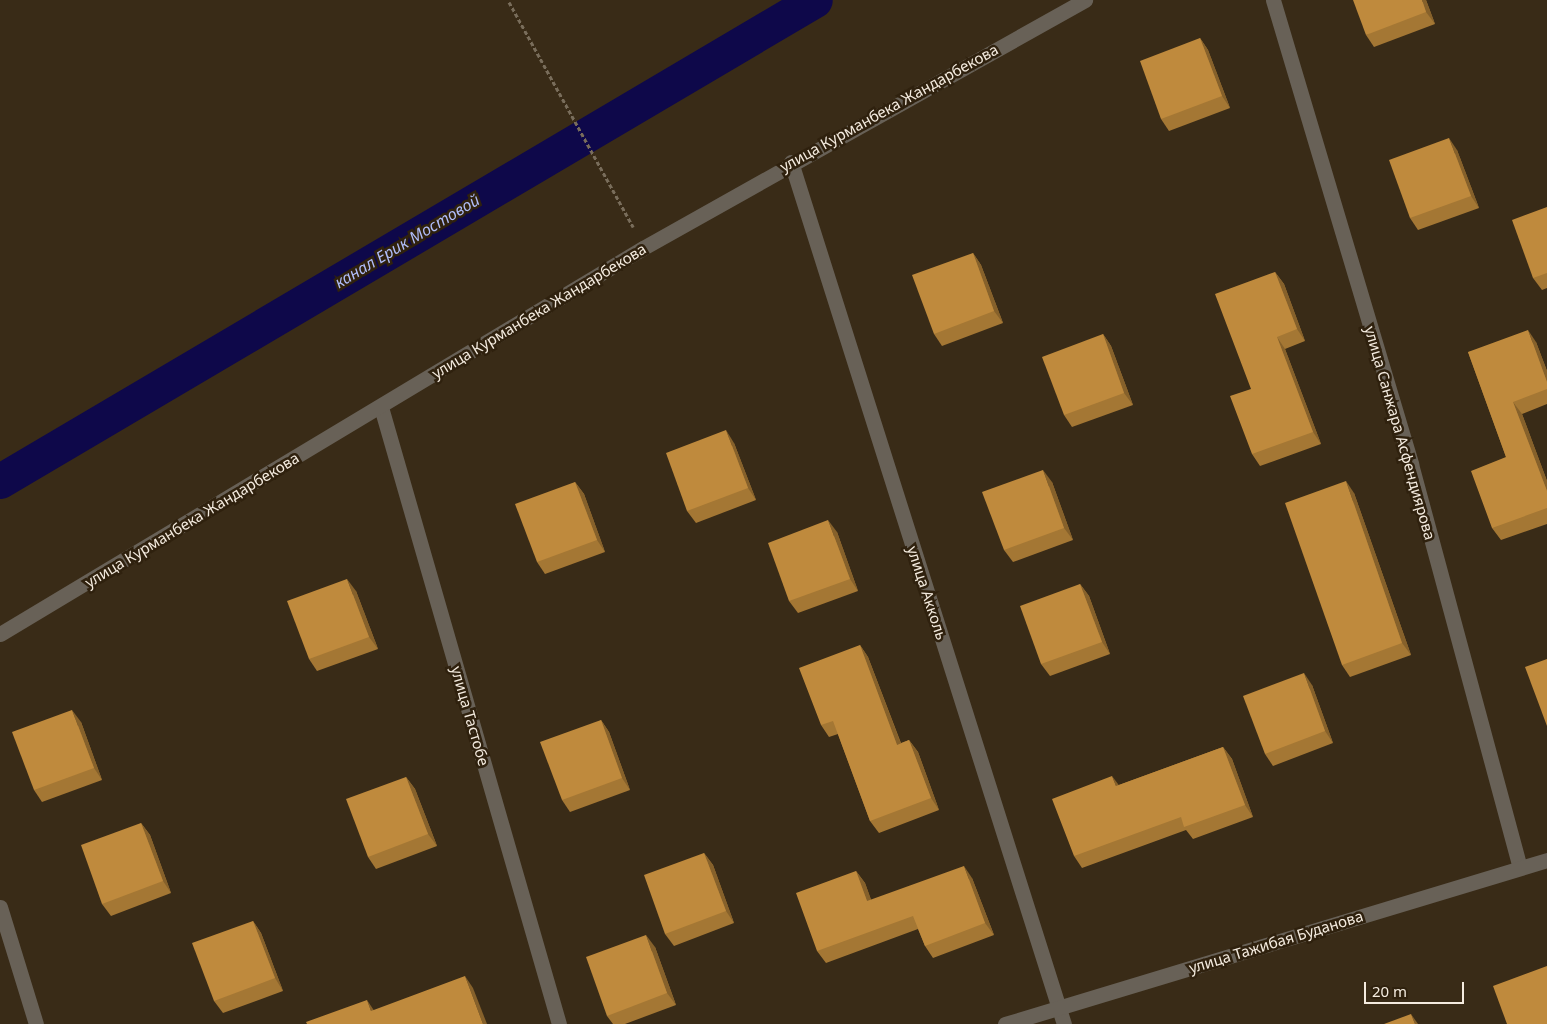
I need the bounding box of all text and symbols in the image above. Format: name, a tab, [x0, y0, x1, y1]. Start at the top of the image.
street label: улица Курманбека Жандарбекова	[777, 40, 1001, 176]
water label: канал Ерик Мостовой	[331, 190, 483, 292]
street label: улица Курманбека Жандарбекова	[429, 240, 649, 382]
street label: улица Санжара Асфендиярова	[1361, 324, 1439, 542]
street label: улица Курманбека Жандарбекова	[82, 449, 302, 591]
street label: улица Акколь	[903, 544, 951, 642]
street label: улица Тастобе	[447, 664, 493, 768]
street label: улица Тажибая Буданова	[1187, 907, 1365, 977]
scale bar	[1367, 972, 1467, 1004]
text: 20 m	[1372, 981, 1407, 1001]

